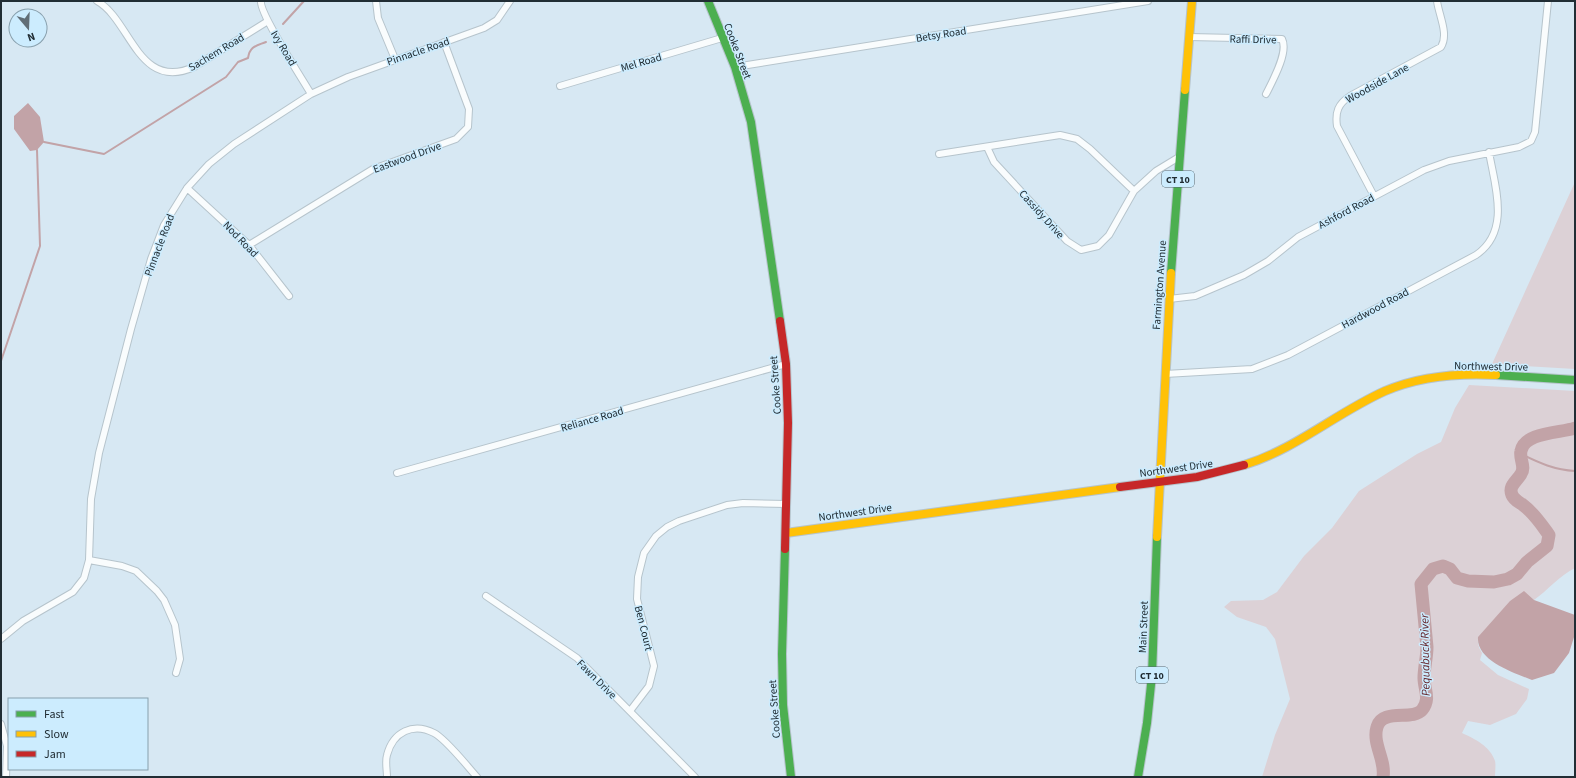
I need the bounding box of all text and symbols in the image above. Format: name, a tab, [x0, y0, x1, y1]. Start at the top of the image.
north arrow	[8, 8, 48, 48]
street label: Cooke Street	[720, 21, 755, 82]
street label: Betsy Road	[915, 23, 967, 46]
street label: Ivy Road	[267, 28, 300, 69]
text: N	[25, 29, 37, 45]
street label: Sachem Road	[185, 30, 247, 75]
street label: Raffi Drive	[1229, 32, 1277, 47]
street label: Pinnacle Road	[385, 34, 452, 69]
street label: Mel Road	[619, 49, 663, 75]
street label: Woodside Lane	[1343, 60, 1412, 107]
street label: Eastwood Drive	[371, 138, 444, 177]
road number: CT 10	[1162, 171, 1194, 187]
street label: Cassidy Drive	[1016, 187, 1068, 242]
street label: Ashford Road	[1316, 190, 1377, 232]
street label: Pinnacle Road	[141, 212, 178, 278]
street label: Nod Road	[220, 218, 262, 261]
street label: Farmington Avenue	[1149, 239, 1170, 330]
street label: Hardwood Road	[1339, 284, 1412, 332]
street label: Cooke Street	[766, 355, 785, 415]
street label: Northwest Drive	[1454, 358, 1529, 375]
street label: Reliance Road	[559, 403, 625, 436]
street label: Northwest Drive	[1138, 456, 1214, 481]
street label: Northwest Drive	[817, 500, 893, 525]
street label: Main Street	[1135, 600, 1152, 653]
street label: Ben Court	[631, 604, 656, 652]
water label: Pequabuck River	[1416, 613, 1435, 696]
street label: Fawn Drive	[573, 656, 620, 703]
road number: CT 10	[1136, 667, 1168, 683]
street label: Cooke Street	[765, 679, 784, 739]
legend	[8, 698, 148, 770]
text: Fast	[44, 706, 64, 723]
text: Slow	[44, 726, 69, 743]
text: Jam	[44, 746, 66, 763]

